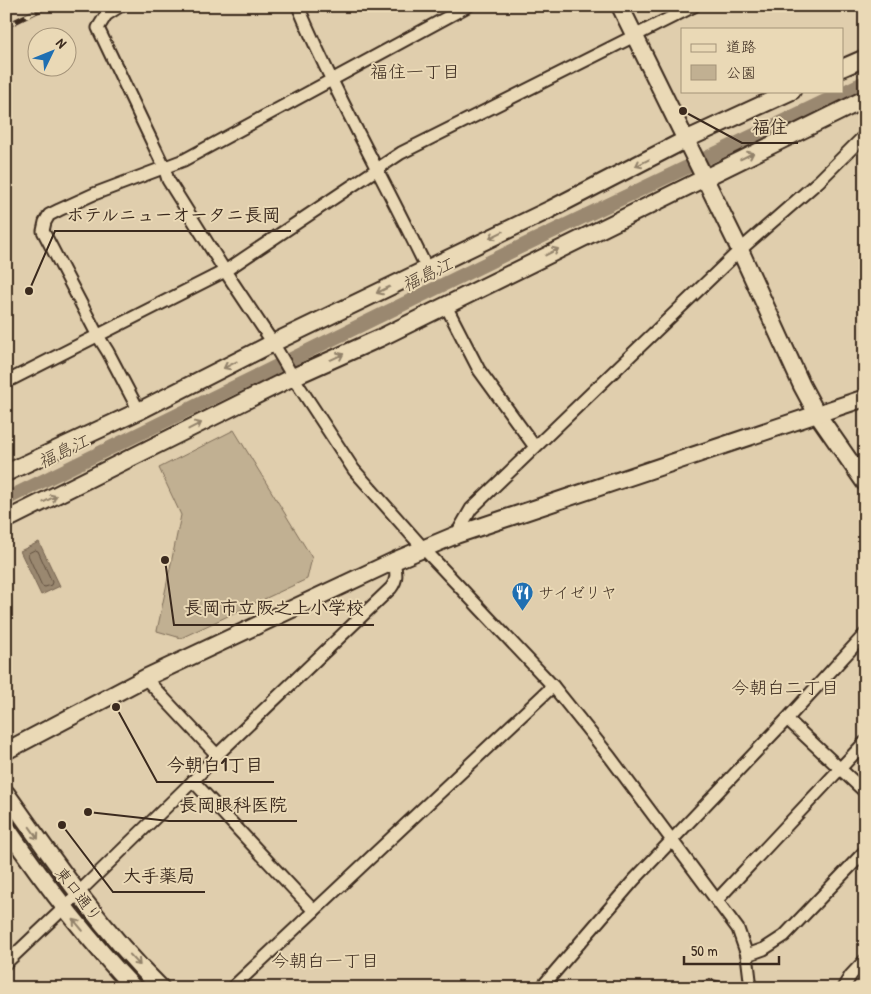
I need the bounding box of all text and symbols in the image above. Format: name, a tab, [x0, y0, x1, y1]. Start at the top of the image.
north arrow	[28, 28, 78, 78]
legend	[681, 28, 844, 92]
text: N	[52, 34, 72, 52]
text: 道路	[726, 36, 756, 57]
district label: 福住一丁目	[370, 59, 460, 84]
text: 公園	[726, 62, 756, 83]
callout: 福住	[742, 110, 798, 143]
text: 福住	[752, 114, 788, 139]
one-way arrow	[739, 151, 754, 160]
one-way arrow	[634, 158, 649, 168]
callout: ホテルニューオータニ長岡	[55, 198, 291, 231]
text: ホテルニューオータニ長岡	[66, 202, 280, 227]
one-way arrow	[489, 231, 504, 241]
one-way arrow	[544, 247, 559, 256]
water label: 福島江	[397, 250, 458, 297]
one-way arrow	[376, 286, 391, 295]
one-way arrow	[329, 352, 344, 362]
one-way arrow	[223, 361, 238, 370]
one-way arrow	[187, 421, 202, 430]
water label: 福島江	[33, 427, 94, 474]
one-way arrow	[42, 493, 57, 503]
restaurant icon: サイゼリヤ	[510, 580, 534, 611]
place label: サイゼリヤ	[538, 581, 617, 603]
callout: 長岡市立阪之上小学校	[174, 592, 374, 625]
text: 長岡市立阪之上小学校	[184, 595, 364, 620]
district label: 今朝白二丁目	[731, 675, 839, 700]
callout: 今朝白1丁目	[157, 749, 274, 782]
text: 今朝白1丁目	[167, 752, 263, 777]
callout: 長岡眼科医院	[169, 788, 297, 821]
text: 長岡眼科医院	[179, 792, 287, 817]
one-way arrow	[29, 826, 39, 840]
callout: 大手薬局	[113, 859, 205, 892]
street label: 東口通り	[51, 862, 107, 926]
text: 大手薬局	[123, 863, 195, 888]
one-way arrow	[73, 919, 84, 932]
scale bar	[684, 934, 778, 966]
text: 50 m	[691, 940, 718, 961]
district label: 今朝白一丁目	[271, 948, 379, 973]
one-way arrow	[129, 954, 140, 967]

